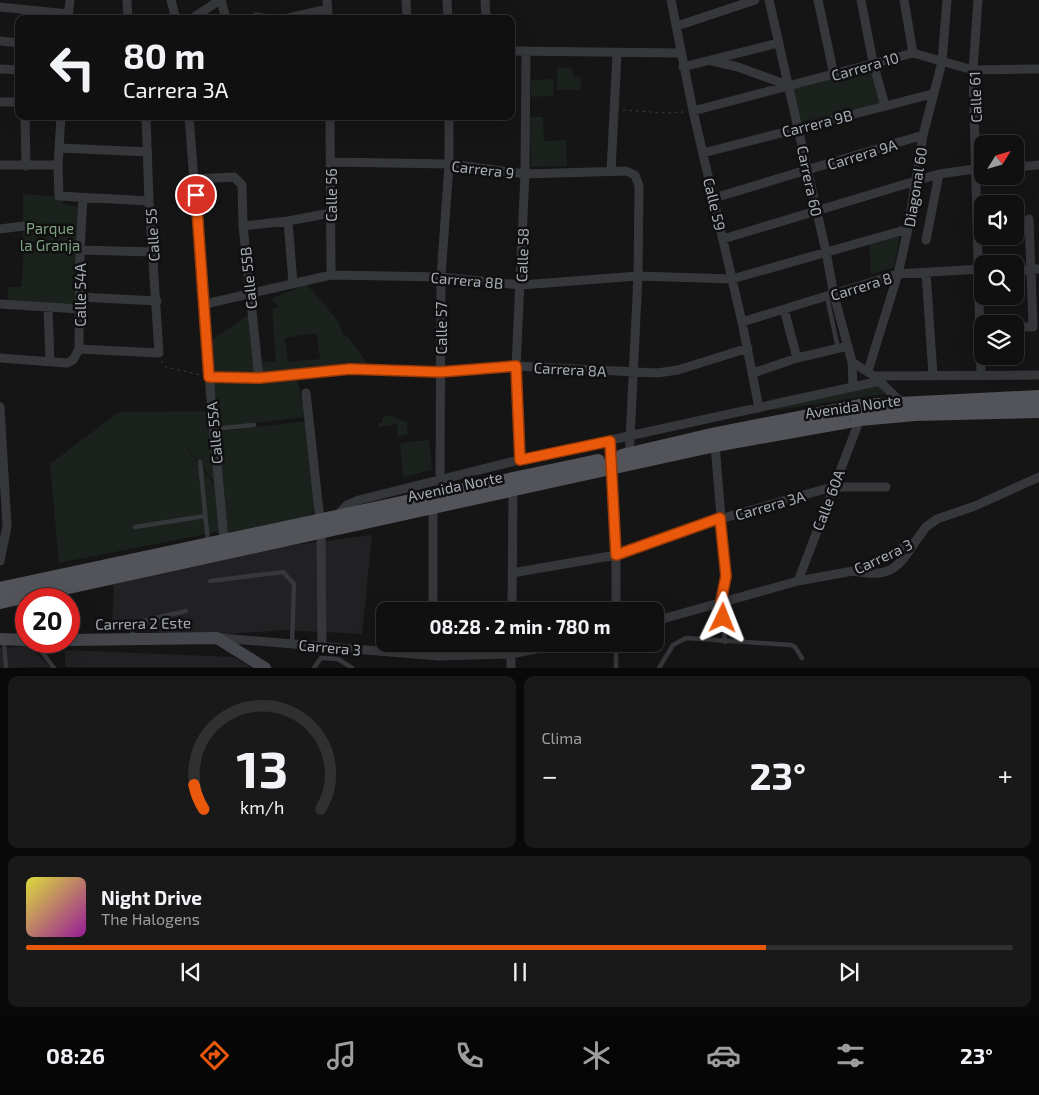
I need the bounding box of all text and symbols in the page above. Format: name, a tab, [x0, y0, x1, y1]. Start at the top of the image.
text: 80 m	[123, 34, 205, 76]
icon: left	[40, 35, 105, 100]
street label: Carrera 10	[829, 48, 901, 84]
street label: Calle 61	[965, 71, 985, 123]
text: Carrera 3A	[123, 76, 229, 102]
street label: Carrera 9B	[780, 106, 854, 140]
street label: Carrera 9A	[825, 135, 900, 173]
north arrow	[974, 135, 1024, 185]
map controls	[974, 135, 1024, 365]
street label: Carrera 60	[794, 144, 826, 218]
street label: Diagonal 60	[900, 146, 930, 228]
street label: Carrera 9	[451, 156, 515, 182]
street label: Calle 56	[322, 168, 340, 222]
pin	[175, 174, 217, 216]
street label: Calle 59	[700, 176, 730, 232]
icon: arrive	[182, 181, 210, 209]
button: sound	[974, 195, 1024, 245]
street label: Calle 55	[141, 208, 163, 262]
park label: Parque la Granja	[20, 219, 80, 255]
street label: Calle 58	[512, 228, 532, 282]
street label: Calle 55B	[236, 246, 260, 310]
button: search	[974, 255, 1024, 305]
street label: Calle 54A	[71, 262, 89, 327]
street label: Carrera 8B	[430, 268, 504, 292]
street label: Carrera 8	[828, 268, 894, 304]
street label: Calle 57	[432, 301, 450, 354]
button: layers	[974, 315, 1024, 365]
street label: Carrera 8A	[533, 358, 607, 380]
street label: Avenida Norte	[804, 390, 902, 422]
street label: Calle 55A	[202, 400, 226, 465]
street label: Calle 60A	[808, 466, 848, 533]
street label: Avenida Norte	[406, 467, 504, 505]
street label: Carrera 3A	[733, 486, 808, 524]
street label: Carrera 3	[851, 535, 915, 577]
speed limit sign: 20	[15, 588, 80, 653]
position arrow	[696, 591, 748, 643]
street label: Carrera 2 Este	[95, 613, 191, 633]
text: 08:28 · 2 min · 780 m	[430, 615, 610, 638]
street label: Carrera 3	[298, 635, 362, 659]
text: Clima	[542, 728, 582, 747]
text: 13	[236, 736, 288, 798]
text: 23°	[749, 752, 806, 798]
text: −	[542, 758, 558, 792]
text: +	[998, 758, 1013, 792]
text: km/h	[240, 796, 284, 818]
text: Night Drive	[101, 886, 202, 909]
text: The Halogens	[101, 909, 200, 928]
icon: previous	[177, 958, 205, 986]
icon: pause	[506, 958, 534, 986]
icon: next	[835, 958, 863, 986]
icon: directions	[197, 1038, 232, 1073]
icon: music	[324, 1038, 359, 1073]
icon: phone	[452, 1038, 487, 1073]
icon: climate	[579, 1038, 614, 1073]
icon: car	[706, 1038, 741, 1073]
icon: filters	[833, 1038, 868, 1073]
text: 08:26	[46, 1042, 105, 1068]
text: 23°	[960, 1042, 993, 1068]

